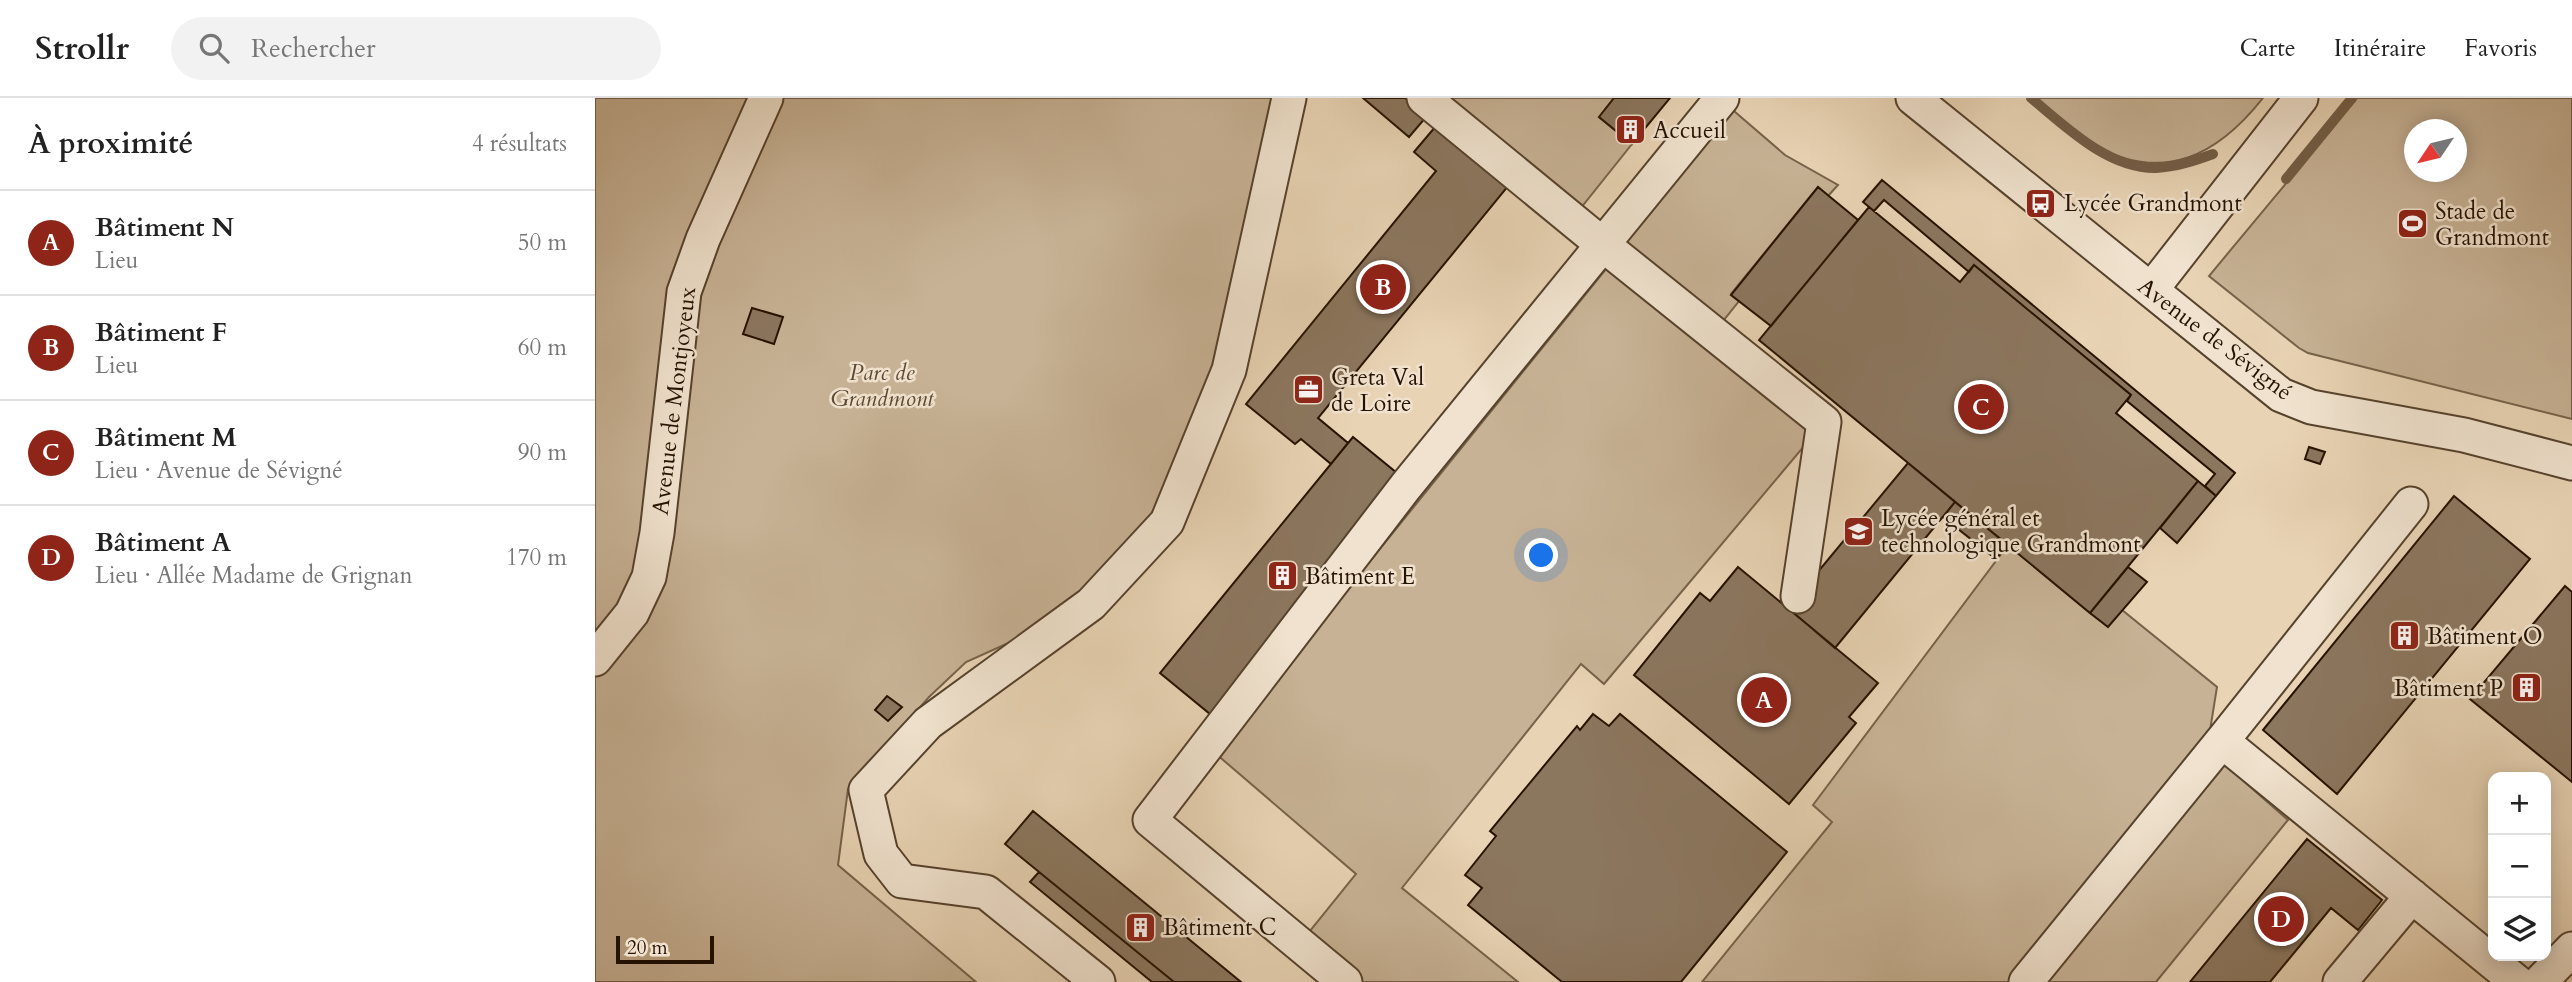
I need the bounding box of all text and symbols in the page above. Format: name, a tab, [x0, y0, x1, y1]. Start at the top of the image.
search box	[171, 17, 661, 80]
text: Strollr	[35, 26, 129, 71]
icon: search	[195, 29, 233, 67]
text: Rechercher	[251, 31, 376, 66]
text: Carte	[2240, 32, 2296, 65]
text: Itinéraire	[2334, 32, 2426, 65]
text: Favoris	[2464, 32, 2537, 65]
building icon: Accueil	[1613, 113, 1647, 147]
place label: Accueil	[1653, 115, 1726, 146]
north arrow	[2404, 119, 2467, 182]
text: À proximité	[28, 123, 193, 164]
text: 4 résultats	[472, 128, 567, 159]
bus stop icon: Lycée Grandmont	[2024, 186, 2058, 220]
place label: Lycée Grandmont	[2064, 188, 2242, 219]
place label: Stade de Grandmont	[2435, 196, 2549, 253]
sports icon: Stade de Grandmont	[2395, 207, 2429, 241]
text: Bâtiment N	[95, 210, 234, 245]
text: A	[42, 227, 60, 258]
text: 50 m	[518, 227, 567, 258]
text: Lieu	[95, 245, 138, 276]
pin: B	[1360, 261, 1406, 313]
street label: Avenue de Sévigné	[2131, 271, 2299, 407]
street label: Avenue de Montjoyeux	[645, 285, 703, 517]
text: Bâtiment F	[95, 315, 227, 350]
text: B	[43, 332, 59, 363]
text: 60 m	[518, 332, 567, 363]
text: Lieu	[95, 350, 138, 381]
park label: Parc de Grandmont	[830, 357, 935, 414]
place label: Greta Val de Loire	[1331, 362, 1424, 419]
office icon: Greta Val de Loire	[1291, 373, 1325, 407]
pin: C	[1958, 381, 2004, 433]
text: Bâtiment M	[95, 420, 237, 455]
text: C	[42, 437, 60, 468]
text: 90 m	[518, 437, 567, 468]
text: Lieu · Avenue de Sévigné	[95, 455, 343, 486]
place label: Lycée général et technologique Grandmont	[1881, 503, 2141, 560]
school or university icon: Lycée général et technologique Grandmont	[1841, 514, 1875, 548]
text: Bâtiment A	[95, 525, 231, 560]
your location	[1524, 538, 1558, 572]
text: D	[41, 542, 61, 573]
text: 170 m	[506, 542, 567, 573]
building icon: Bâtiment E	[1265, 559, 1299, 593]
text: Lieu · Allée Madame de Grignan	[95, 560, 413, 591]
place label: Bâtiment E	[1305, 561, 1415, 592]
building icon: Bâtiment O	[2387, 619, 2421, 653]
place label: Bâtiment O	[2427, 621, 2543, 652]
building icon: Bâtiment P	[2509, 671, 2543, 705]
place label: Bâtiment P	[2394, 673, 2503, 704]
pin: A	[1741, 674, 1787, 726]
map controls	[2488, 772, 2551, 961]
button: +	[2488, 772, 2551, 835]
button: −	[2488, 835, 2551, 898]
pin: D	[2258, 893, 2304, 945]
button: layers	[2488, 898, 2551, 961]
building icon: Bâtiment C	[1123, 910, 1157, 944]
place label: Bâtiment C	[1163, 912, 1276, 943]
scale bar	[616, 933, 714, 965]
text: 20 m	[627, 935, 668, 961]

